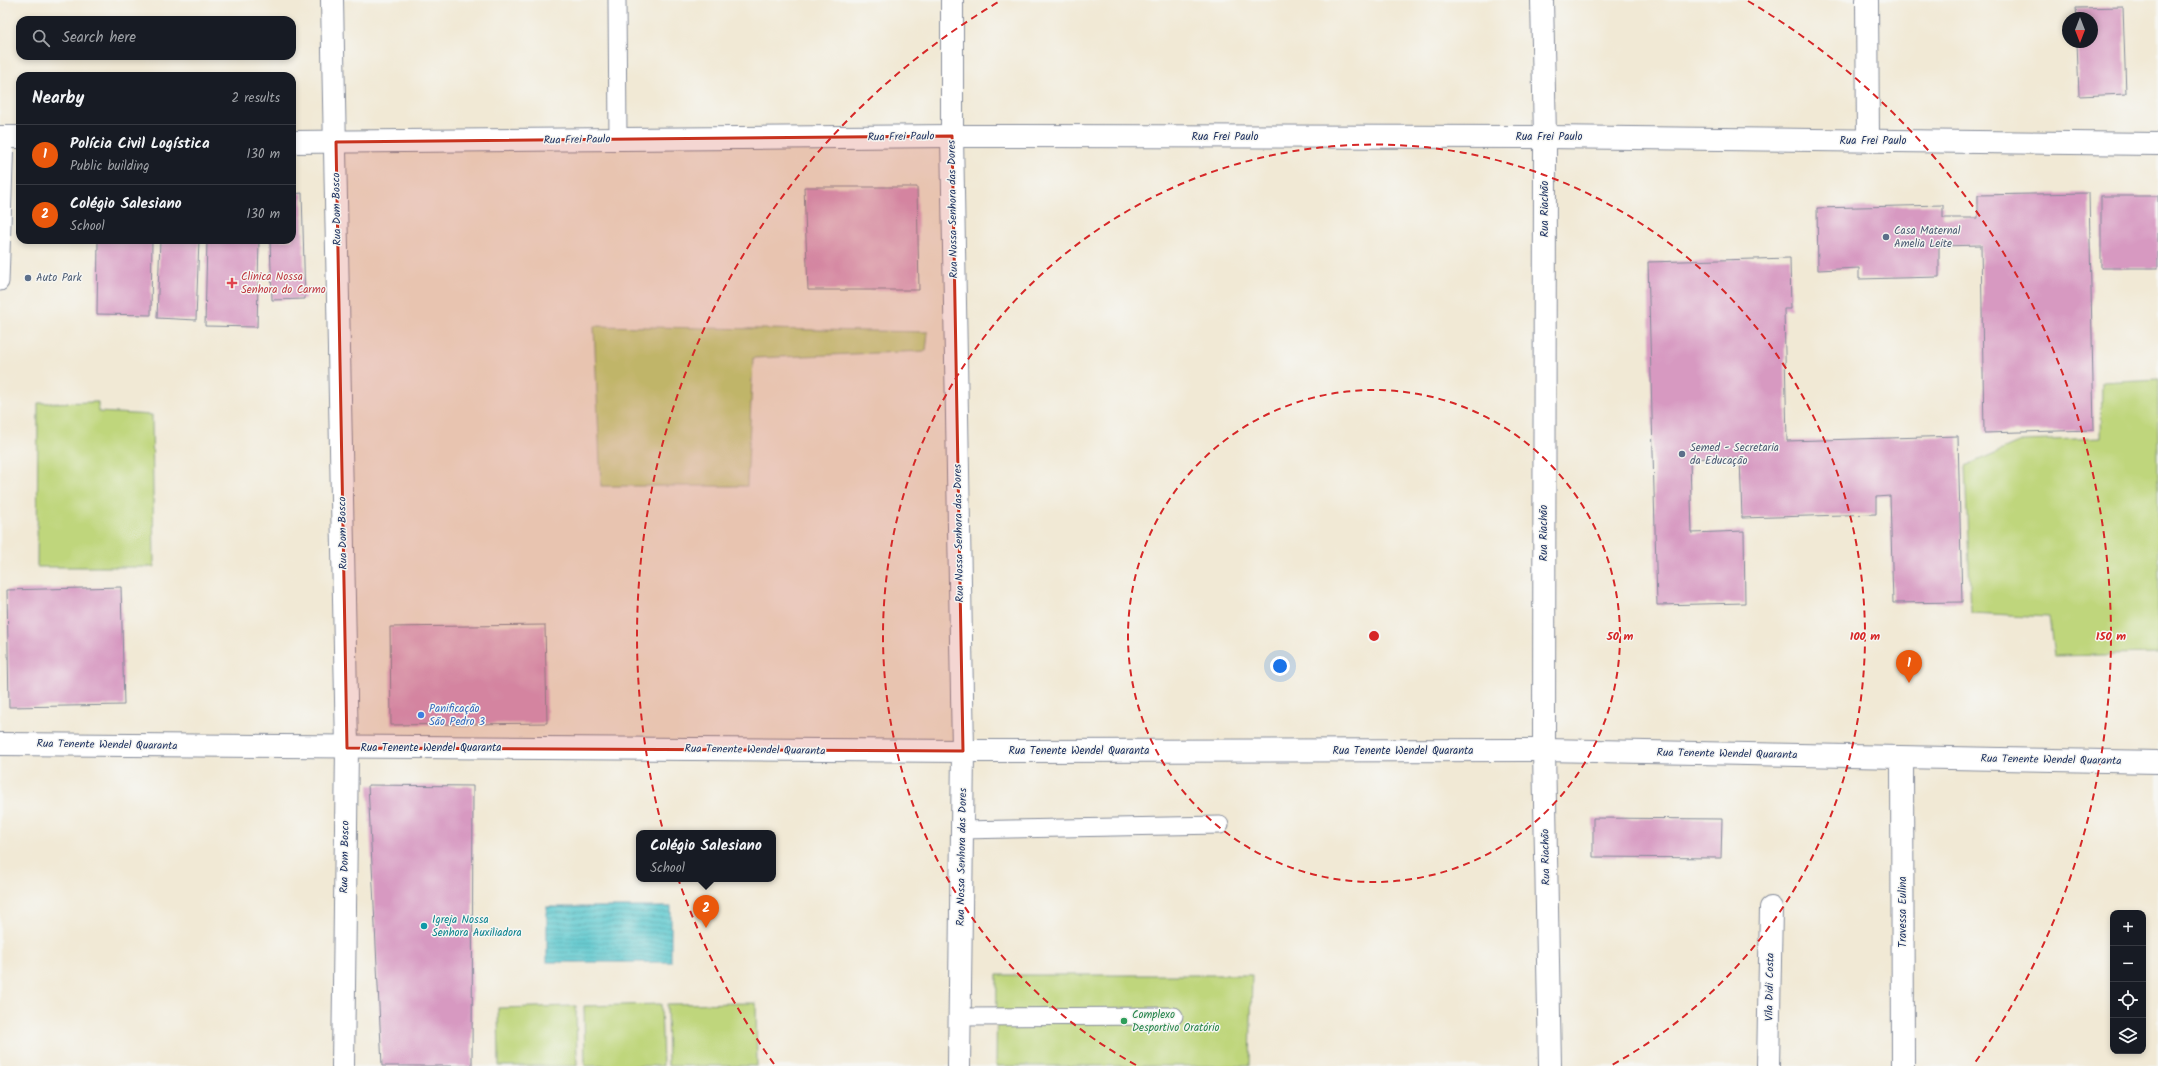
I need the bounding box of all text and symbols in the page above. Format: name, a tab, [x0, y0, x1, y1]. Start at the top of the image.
north arrow	[2062, 12, 2098, 48]
search box	[16, 16, 296, 60]
text: Search here	[62, 26, 136, 50]
icon: search	[30, 27, 52, 49]
text: Nearby	[32, 85, 84, 112]
text: 2 results	[232, 88, 280, 109]
street label: Rua Frei Paulo	[867, 127, 935, 147]
street label: Rua Frei Paulo	[1192, 128, 1258, 146]
street label: Rua Frei Paulo	[1516, 128, 1582, 146]
street label: Rua Frei Paulo	[543, 130, 611, 150]
text: Polícia Civil Logística	[70, 132, 210, 156]
street label: Rua Frei Paulo	[1840, 132, 1906, 150]
street label: Rua Nossa Senhora das Dores	[943, 139, 963, 278]
text: 1	[43, 144, 47, 165]
text: 130 m	[246, 144, 280, 165]
text: Public building	[70, 156, 149, 177]
street label: Rua Dom Bosco	[327, 172, 347, 246]
street label: Rua Riachão	[1536, 181, 1554, 237]
text: Colégio Salesiano	[70, 192, 182, 216]
text: 2	[41, 204, 49, 225]
text: 130 m	[246, 204, 280, 225]
text: School	[70, 216, 105, 237]
place label: Casa Maternal Amelia Leite	[1894, 222, 1961, 253]
marker: Casa Maternal Amelia Leite	[1881, 232, 1891, 242]
place label: Clinica Nossa Senhora do Carmo	[241, 268, 326, 299]
place label: Auto Park	[36, 269, 82, 287]
marker: Auto Park	[23, 273, 33, 283]
marker: Clinica Nossa Senhora do Carmo	[226, 277, 238, 289]
place label: Semed - Secretaria da Educação	[1690, 439, 1779, 470]
marker: Semed - Secretaria da Educação	[1677, 449, 1687, 459]
street label: Rua Nossa Senhora das Dores	[949, 463, 969, 602]
street label: Rua Dom Bosco	[333, 496, 353, 570]
street label: Rua Riachão	[1535, 505, 1553, 561]
text: 50 m	[1606, 627, 1634, 646]
text: 100 m	[1850, 627, 1880, 646]
text: 150 m	[2096, 627, 2126, 646]
centre of rings	[1367, 629, 1381, 643]
pin: 1	[1896, 650, 1922, 683]
your location	[1270, 656, 1290, 676]
place label: Panificação São Pedro 3	[429, 700, 485, 731]
marker: Panificação São Pedro 3	[416, 710, 426, 720]
street label: Rua Tenente Wendel Quaranta	[36, 735, 178, 755]
street label: Rua Tenente Wendel Quaranta	[361, 739, 501, 757]
street label: Rua Tenente Wendel Quaranta	[684, 740, 826, 760]
street label: Rua Tenente Wendel Quaranta	[1009, 742, 1149, 760]
street label: Rua Tenente Wendel Quaranta	[1333, 742, 1473, 760]
street label: Rua Tenente Wendel Quaranta	[1656, 744, 1798, 764]
street label: Rua Tenente Wendel Quaranta	[1980, 750, 2122, 770]
street label: Rua Nossa Senhora das Dores	[952, 787, 972, 926]
street label: Rua Dom Bosco	[335, 820, 355, 894]
street label: Rua Riachão	[1537, 829, 1555, 885]
popup	[636, 830, 776, 882]
text: Colégio Salesiano	[650, 834, 762, 858]
text: School	[650, 858, 685, 879]
street label: Travessa Eulina	[1894, 876, 1912, 948]
pin: 2	[693, 895, 719, 928]
map controls	[2110, 910, 2146, 1054]
button: +	[2110, 910, 2146, 946]
place label: Igreja Nossa Senhora Auxiliadora	[432, 911, 522, 942]
marker: Igreja Nossa Senhora Auxiliadora	[419, 921, 429, 931]
button: −	[2110, 946, 2146, 982]
street label: Vila Didi Costa	[1760, 953, 1780, 1021]
button: locate	[2110, 982, 2146, 1018]
place label: Complexo Desportivo Oratório	[1132, 1006, 1220, 1037]
marker: Complexo Desportivo Oratório	[1119, 1016, 1129, 1026]
button: layers	[2110, 1018, 2146, 1054]

